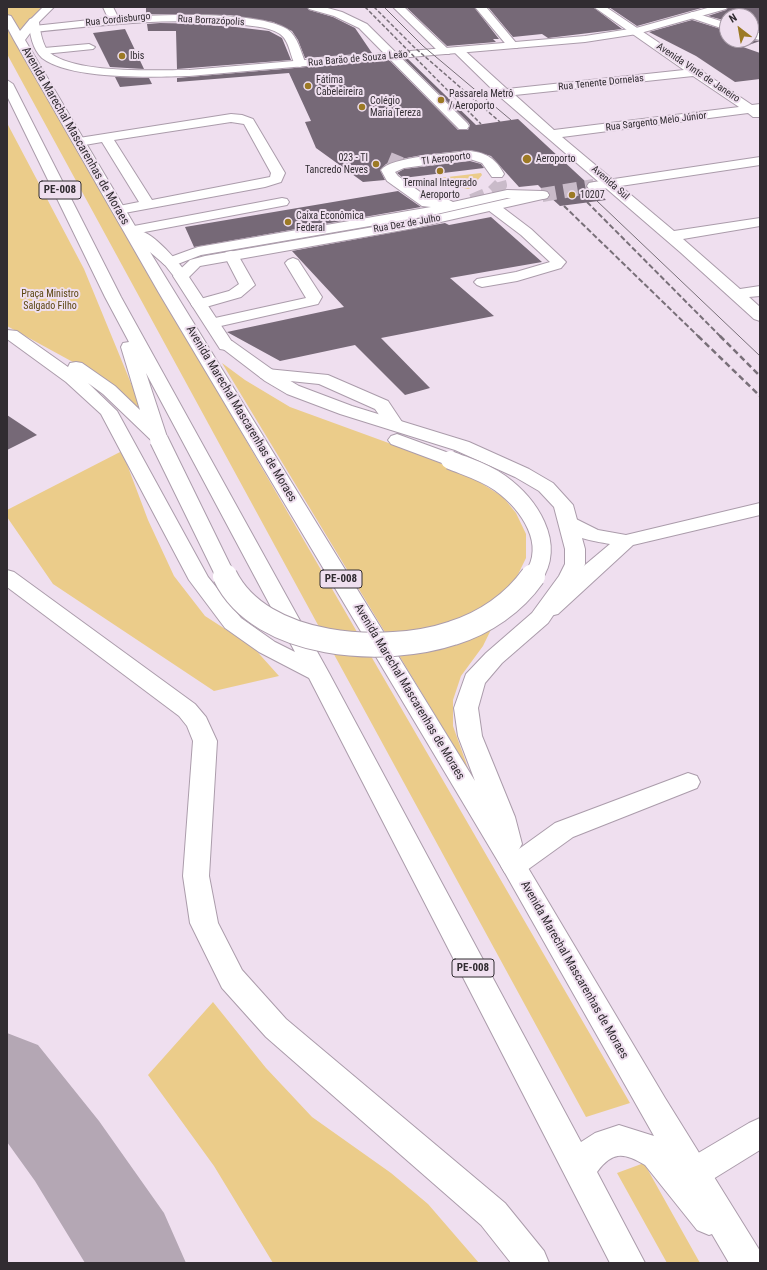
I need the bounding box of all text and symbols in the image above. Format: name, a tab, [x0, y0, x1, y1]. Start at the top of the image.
north arrow	[719, 8, 759, 48]
street label: Rua Cordisburgo	[85, 11, 151, 29]
text: N	[727, 11, 739, 25]
street label: Rua Borrazópolis	[177, 13, 245, 29]
street label: Avenida Vinte de Janeiro	[654, 41, 742, 105]
street label: Avenida Marechal Mascarenhas de Moraes	[18, 45, 132, 227]
street label: Rua Barão de Souza Leão	[308, 49, 408, 69]
place label: Ibis	[130, 50, 144, 62]
marker: Ibis	[117, 51, 127, 61]
street label: Rua Tenente Dornelas	[558, 73, 644, 93]
place label: Fátima Cabeleireira	[316, 74, 363, 98]
marker: Fátima Cabeleireira	[303, 81, 313, 91]
place label: Passarela Metrô / Aeroporto	[449, 88, 513, 112]
place label: Colégio Maria Tereza	[370, 95, 421, 118]
marker: Passarela Metrô / Aeroporto	[436, 95, 446, 105]
marker: Colégio Maria Tereza	[357, 102, 367, 112]
street label: Rua Sargento Melo Júnior	[605, 110, 707, 134]
street label: TI Aeroporto	[421, 150, 471, 168]
place label: 023 - TI Tancredo Neves	[305, 152, 368, 176]
marker: Aeroporto	[521, 153, 533, 165]
place label: Aeroporto	[536, 153, 576, 165]
marker: 023 - TI Tancredo Neves	[371, 159, 381, 169]
street label: Avenida Sul	[589, 163, 631, 203]
marker: Terminal Integrado Aeroporto	[435, 166, 445, 176]
place label: Terminal Integrado Aeroporto	[403, 177, 477, 200]
road number: PE-008	[39, 181, 81, 199]
place label: 10207	[580, 189, 605, 201]
marker: 10207	[567, 190, 577, 200]
place label: Caixa Econômica Federal	[296, 210, 364, 234]
street label: Rua Dez de Julho	[372, 212, 442, 236]
marker: Caixa Econômica Federal	[283, 217, 293, 227]
park label: Praça Ministro Salgado Filho	[21, 288, 79, 312]
street label: Avenida Marechal Mascarenhas de Moraes	[183, 323, 299, 505]
road number: PE-008	[320, 570, 362, 588]
street label: Avenida Marechal Mascarenhas de Moraes	[351, 601, 467, 783]
street label: Avenida Marechal Mascarenhas de Moraes	[517, 879, 631, 1061]
road number: PE-008	[452, 959, 494, 977]

